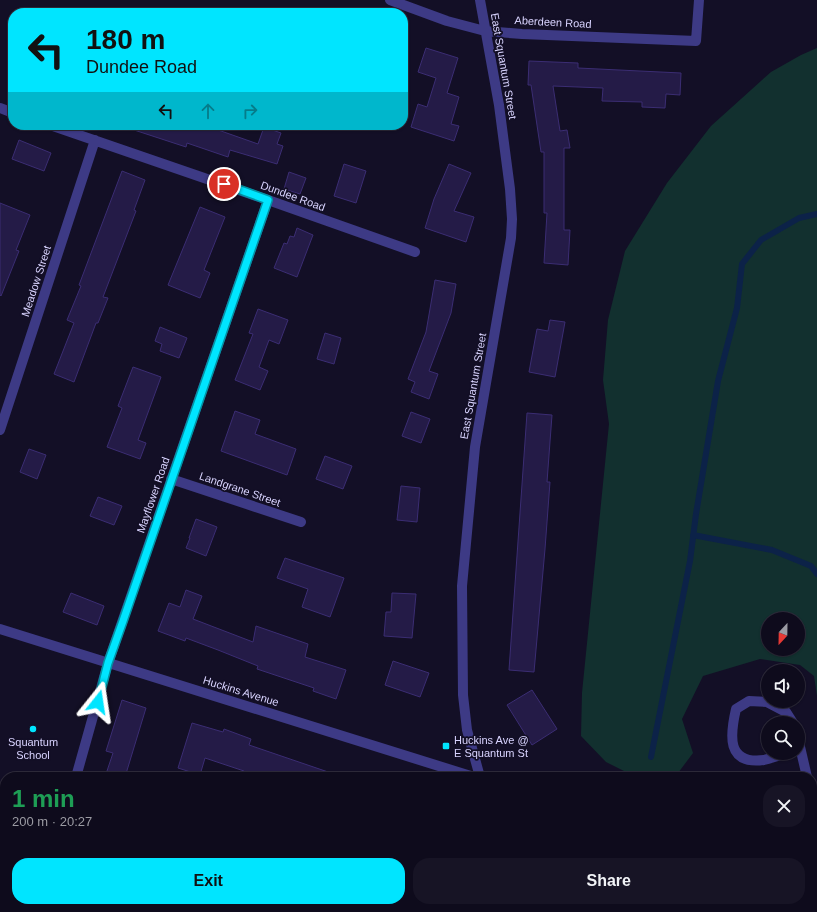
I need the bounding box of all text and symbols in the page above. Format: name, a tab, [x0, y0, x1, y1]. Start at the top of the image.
street label: East Squantum Street	[489, 12, 519, 120]
street label: Aberdeen Road	[514, 14, 592, 30]
icon: left	[20, 24, 72, 76]
text: 180 m	[86, 24, 165, 55]
text: Dundee Road	[86, 57, 197, 77]
icon: left	[155, 100, 177, 122]
icon: ahead	[197, 100, 219, 122]
icon: right	[239, 100, 261, 122]
pin	[207, 167, 241, 201]
icon: arrive	[213, 173, 235, 195]
street label: Dundee Road	[259, 179, 327, 213]
street label: Meadow Street	[19, 244, 53, 318]
street label: East Squantum Street	[458, 332, 488, 440]
street label: Mayflower Road	[134, 455, 172, 535]
street label: Landgrane Street	[198, 469, 282, 509]
north arrow	[761, 612, 805, 656]
map controls	[761, 612, 805, 760]
button: sound	[761, 664, 805, 708]
street label: Huckins Avenue	[202, 674, 280, 708]
position arrow	[77, 681, 119, 723]
button: search	[761, 716, 805, 760]
marker: Squantum School	[28, 724, 38, 734]
place label: Huckins Ave @ E Squantum St	[454, 734, 529, 759]
place label: Squantum School	[8, 736, 58, 761]
marker: Huckins Ave @ E Squantum St	[441, 741, 451, 751]
text: 1 min	[12, 785, 75, 812]
button: close	[763, 785, 805, 827]
text: 200 m · 20:27	[12, 814, 92, 829]
button: Exit	[12, 858, 405, 904]
button: Share	[413, 858, 805, 904]

